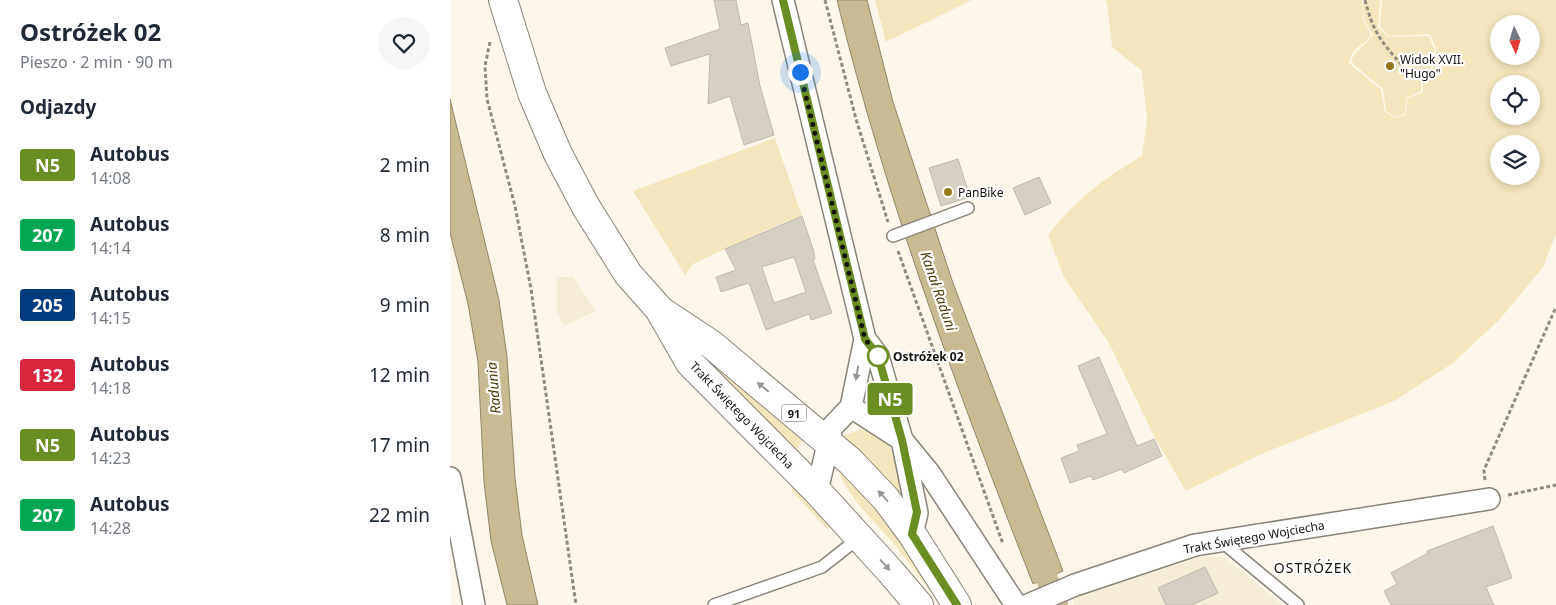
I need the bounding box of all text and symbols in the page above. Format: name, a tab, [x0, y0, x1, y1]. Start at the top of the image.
text: Ostróżek 02	[20, 15, 161, 48]
north arrow	[1490, 15, 1540, 65]
map controls	[1490, 15, 1540, 185]
button: heart	[378, 17, 430, 69]
text: Pieszo · 2 min · 90 m	[20, 51, 173, 73]
place label: Widok XVII. "Hugo"	[1400, 51, 1464, 82]
your location	[788, 60, 813, 85]
marker: Widok XVII. "Hugo"	[1384, 60, 1396, 72]
button: locate	[1490, 75, 1540, 125]
text: Odjazdy	[20, 94, 96, 120]
button: layers	[1490, 135, 1540, 185]
text: Autobus	[90, 141, 170, 167]
text: 2 min	[380, 152, 430, 178]
text: N5	[35, 153, 60, 177]
text: 14:08	[90, 167, 131, 189]
place label: PanBike	[958, 184, 1004, 201]
marker: PanBike	[942, 186, 954, 198]
text: Autobus	[90, 211, 170, 237]
text: 8 min	[380, 222, 430, 248]
text: 207	[32, 223, 63, 247]
text: 14:14	[90, 237, 131, 259]
water label: Kanał Raduni	[916, 249, 962, 334]
text: Autobus	[90, 281, 170, 307]
text: 9 min	[380, 292, 430, 318]
text: 205	[32, 293, 63, 317]
text: 14:15	[90, 307, 131, 329]
marker: Ostróżek 02	[867, 345, 889, 367]
place label: Ostróżek 02	[893, 348, 964, 365]
text: Autobus	[90, 351, 170, 377]
street label: Trakt Świętego Wojciecha	[686, 358, 798, 472]
water label: Radunia	[481, 361, 505, 415]
text: 12 min	[369, 362, 430, 388]
text: 132	[32, 363, 63, 387]
one-way arrow	[852, 365, 860, 381]
text: 14:18	[90, 377, 131, 399]
one-way arrow	[756, 381, 769, 392]
line badge: N5	[868, 383, 912, 415]
text: N5	[878, 387, 902, 411]
road number: 91	[782, 404, 806, 422]
text: Autobus	[90, 421, 170, 447]
text: 17 min	[369, 432, 430, 458]
text: N5	[35, 433, 60, 457]
text: 14:23	[90, 447, 131, 469]
one-way arrow	[877, 490, 889, 502]
text: Autobus	[90, 491, 170, 517]
text: 22 min	[369, 502, 430, 528]
text: 207	[32, 503, 63, 527]
street label: Trakt Świętego Wojciecha	[1182, 516, 1326, 558]
text: 14:28	[90, 517, 131, 539]
district label: OSTRÓŻEK	[1274, 558, 1352, 577]
one-way arrow	[879, 559, 891, 571]

